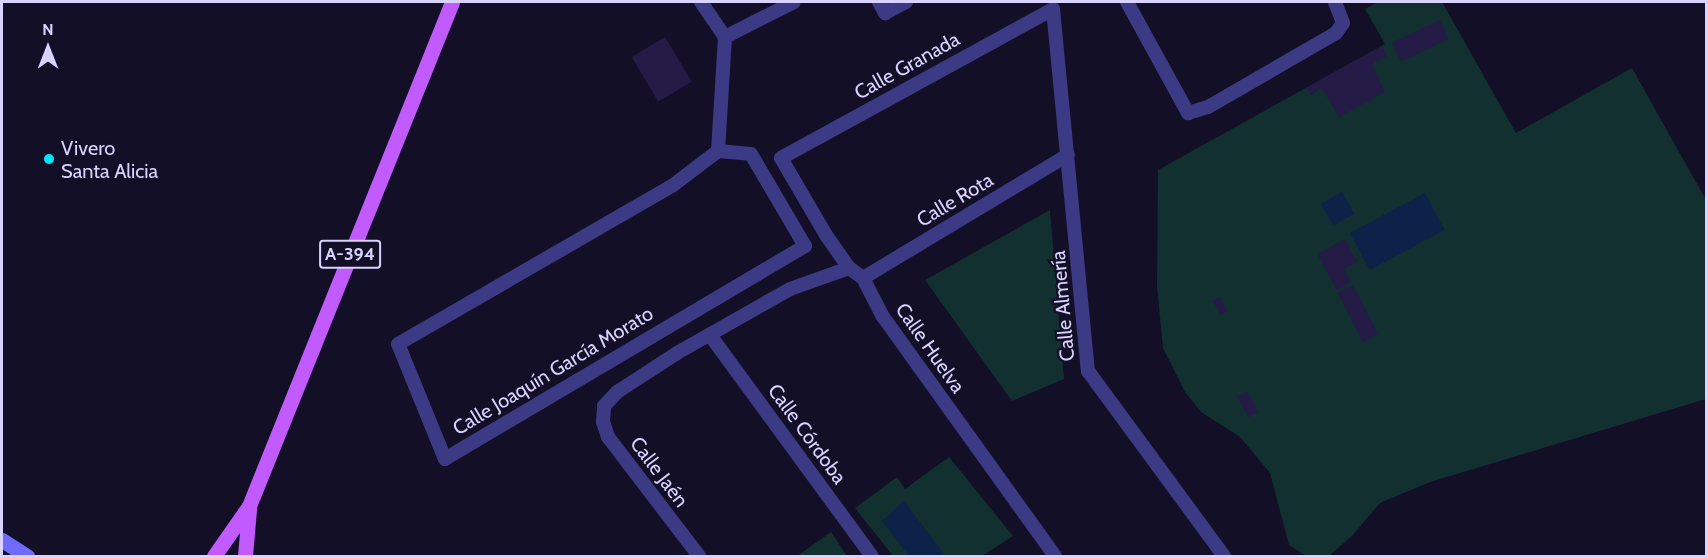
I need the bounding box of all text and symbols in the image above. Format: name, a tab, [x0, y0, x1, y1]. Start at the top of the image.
north arrow	[18, 18, 78, 78]
text: N	[42, 20, 54, 39]
street label: Calle Granada	[850, 27, 964, 105]
place label: Vivero Santa Alicia	[61, 136, 158, 183]
marker: Vivero Santa Alicia	[42, 152, 56, 166]
street label: Calle Rota	[912, 168, 998, 232]
road number: A-394	[318, 239, 382, 269]
street label: Calle Almería	[1046, 250, 1080, 362]
street label: Calle Huelva	[890, 298, 970, 398]
street label: Calle Joaquín García Morato	[448, 302, 658, 440]
street label: Calle Córdoba	[763, 379, 851, 489]
street label: Calle Jaén	[625, 432, 693, 512]

